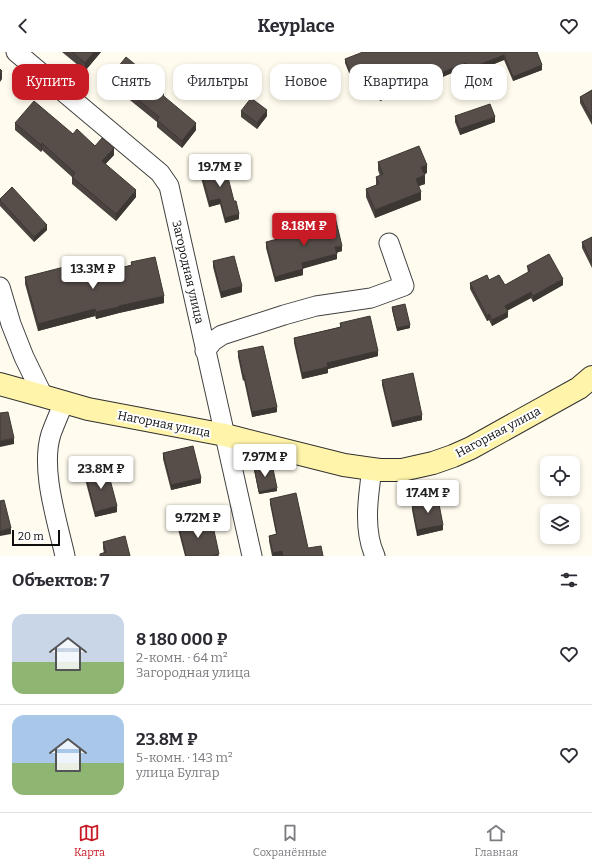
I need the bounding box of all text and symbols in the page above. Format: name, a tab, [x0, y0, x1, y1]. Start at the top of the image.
icon: back	[12, 15, 34, 37]
text: Keyplace	[257, 15, 335, 37]
icon: heart	[558, 15, 580, 37]
chip: Купить	[12, 64, 89, 100]
chip: Снять	[97, 64, 165, 100]
chip: Фильтры	[173, 64, 262, 100]
chip: Новое	[270, 64, 341, 100]
chip: Квартира	[349, 64, 443, 100]
chip: Дом	[451, 64, 507, 100]
pin: 19.7M ₽	[183, 154, 257, 188]
text: 19.7M ₽	[198, 159, 242, 174]
pin: 8.18M ₽	[267, 213, 341, 247]
text: 8.18M ₽	[281, 218, 327, 233]
street label: Загородная улица	[169, 219, 207, 325]
pin: 13.3M ₽	[56, 256, 130, 290]
text: 13.3M ₽	[70, 261, 116, 276]
street label: Нагорная улица	[453, 403, 543, 460]
street label: Нагорная улица	[116, 408, 212, 440]
pin: 7.97M ₽	[228, 444, 302, 478]
text: 7.97M ₽	[242, 449, 288, 464]
pin: 23.8M ₽	[64, 456, 138, 490]
map controls	[540, 456, 580, 544]
button: locate	[540, 456, 580, 496]
text: 23.8M ₽	[77, 461, 125, 476]
pin: 17.4M ₽	[391, 480, 465, 514]
text: 17.4M ₽	[406, 485, 450, 500]
button: layers	[540, 504, 580, 544]
pin: 9.72M ₽	[161, 505, 235, 539]
text: 9.72M ₽	[175, 510, 221, 525]
scale bar	[12, 528, 60, 547]
text: 20 m	[18, 530, 44, 543]
icon: filters	[558, 569, 580, 591]
text: Объектов: 7	[12, 570, 110, 591]
text: 8 180 000 ₽	[136, 629, 227, 650]
icon: home	[44, 630, 92, 678]
icon: heart	[558, 643, 580, 665]
text: 2-комн. · 64 m²	[136, 650, 228, 665]
text: Загородная улица	[136, 665, 250, 680]
text: 23.8M ₽	[136, 729, 198, 750]
icon: home	[44, 731, 92, 779]
icon: heart	[558, 744, 580, 766]
text: 5-комн. · 143 m²	[136, 750, 233, 765]
text: улица Булгар	[136, 765, 219, 780]
tab: Карта	[74, 822, 105, 859]
tab: Сохранённые	[253, 822, 327, 859]
tab: Главная	[475, 822, 518, 859]

